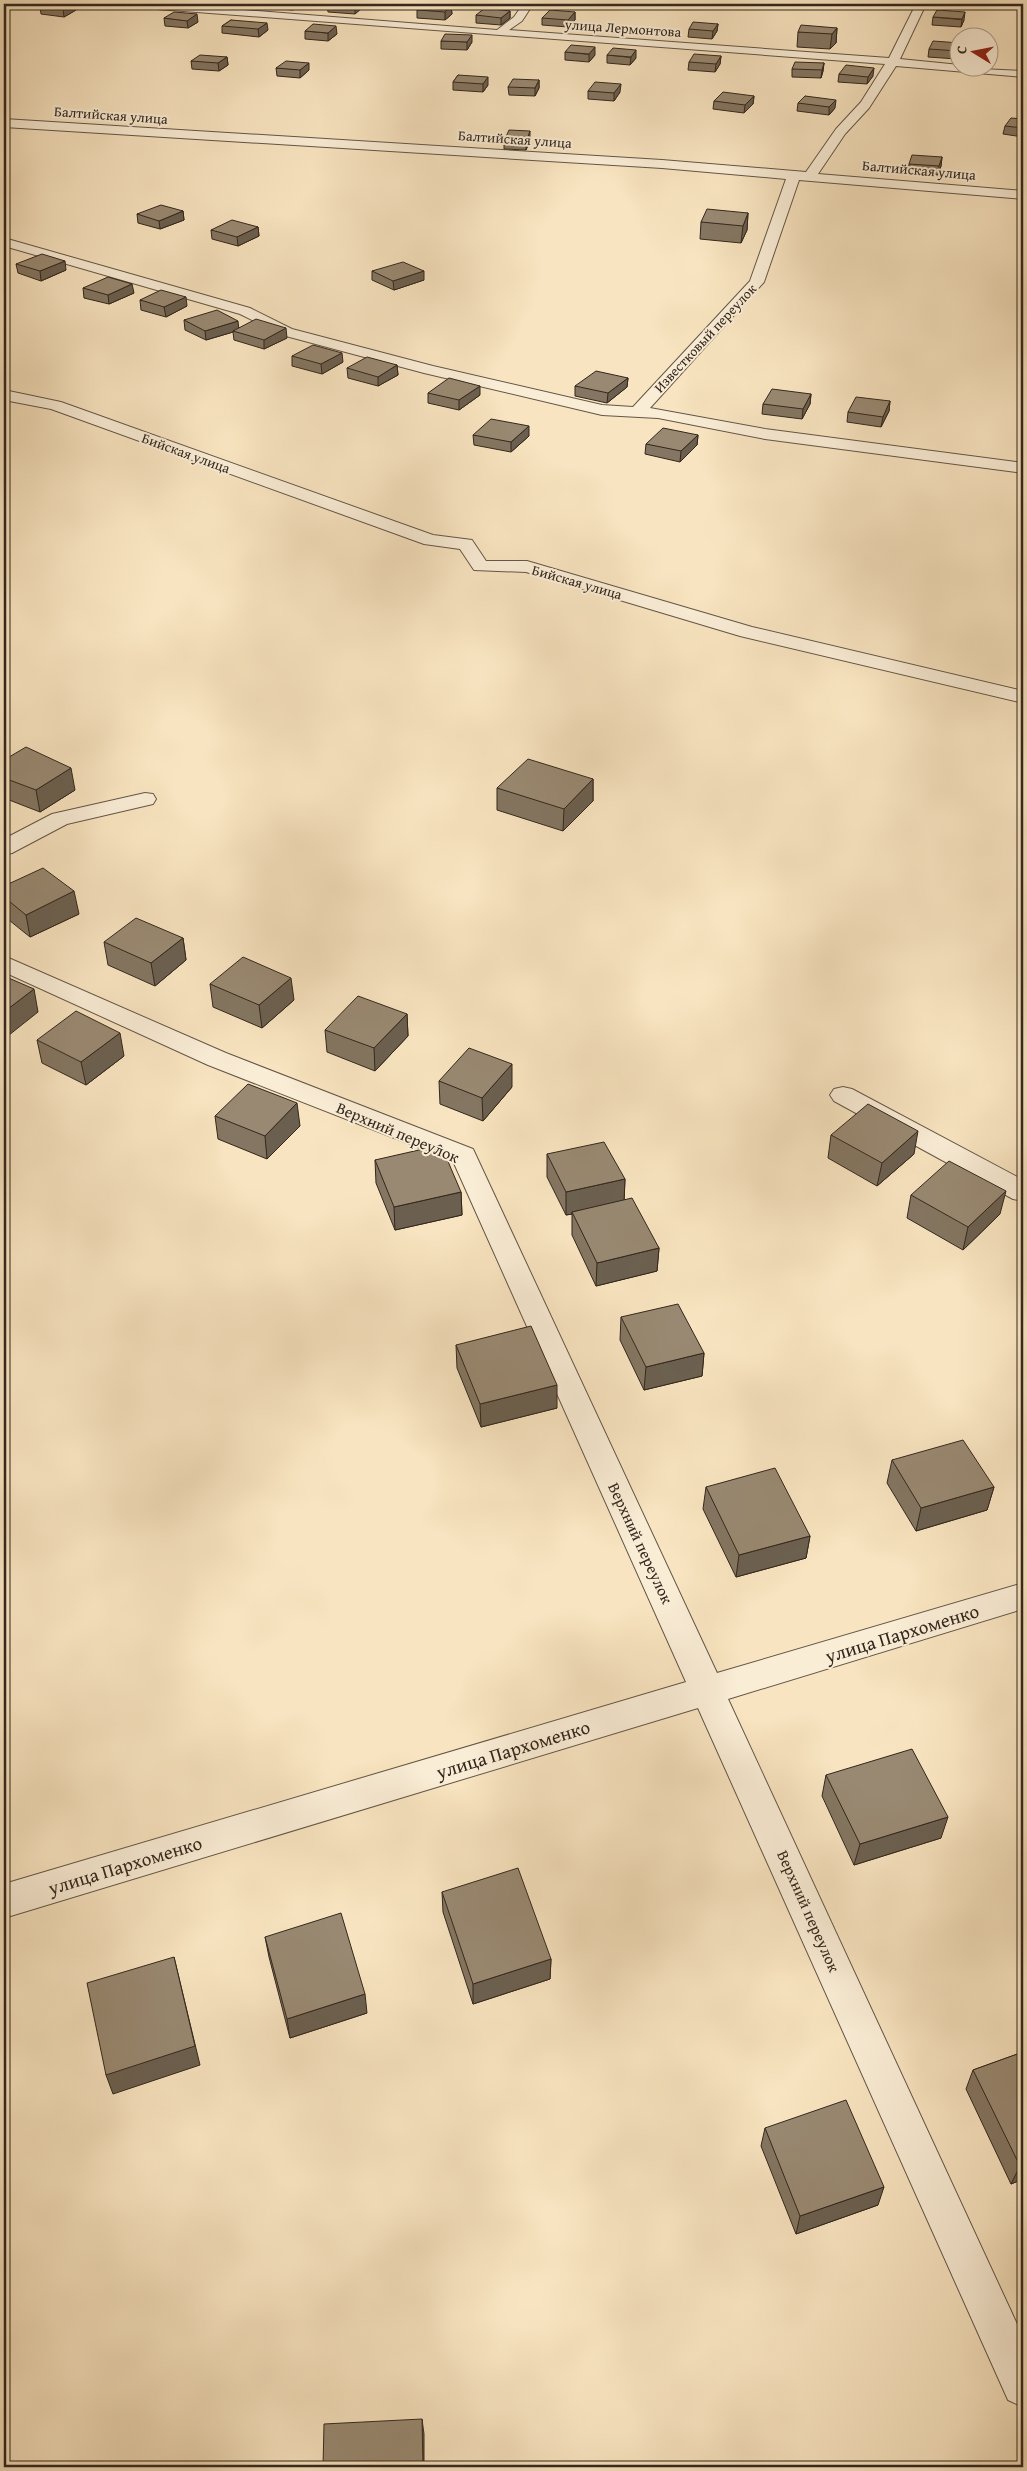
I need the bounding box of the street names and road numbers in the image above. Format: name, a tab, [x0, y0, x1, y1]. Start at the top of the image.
street label: улица Лермонтова	[563, 14, 682, 42]
street label: Балтийская улица	[53, 101, 169, 129]
street label: Балтийская улица	[457, 125, 573, 153]
street label: Балтийская улица	[861, 155, 977, 185]
street label: Известковый переулок	[649, 279, 761, 397]
street label: Бийская улица	[139, 428, 233, 478]
street label: Бийская улица	[530, 560, 625, 604]
street label: Верхний переулок	[333, 1095, 464, 1169]
street label: Верхний переулок	[602, 1478, 680, 1608]
street label: улица Пархоменко	[821, 1596, 982, 1670]
street label: улица Пархоменко	[432, 1712, 593, 1786]
street label: улица Пархоменко	[44, 1828, 205, 1902]
street label: Верхний переулок	[771, 1846, 847, 1976]

